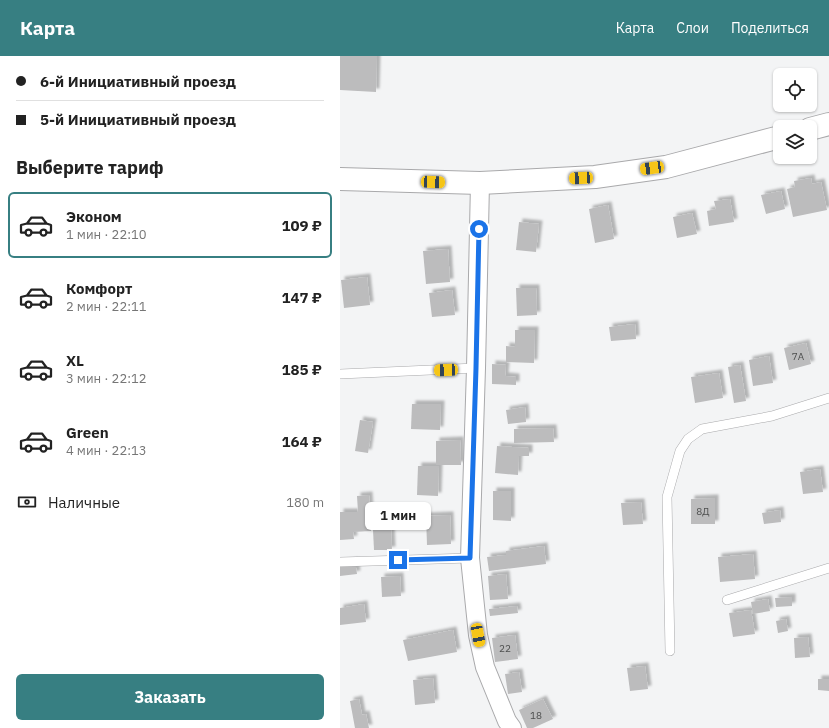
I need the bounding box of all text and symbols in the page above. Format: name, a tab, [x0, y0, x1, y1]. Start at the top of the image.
text: Карта	[20, 16, 75, 40]
text: Карта	[616, 19, 654, 37]
text: Слои	[676, 19, 709, 37]
text: Поделиться	[731, 19, 809, 37]
map controls	[773, 68, 817, 164]
button: locate	[773, 68, 817, 112]
text: 6-й Инициативный проезд	[40, 72, 236, 91]
text: 5-й Инициативный проезд	[40, 110, 236, 129]
button: layers	[773, 120, 817, 164]
text: Выберите тариф	[16, 156, 163, 179]
car	[639, 160, 665, 176]
car	[569, 171, 593, 185]
car	[421, 176, 445, 188]
icon: car	[18, 207, 54, 243]
text: Эконом	[66, 207, 122, 226]
text: 109 ₽	[282, 216, 322, 235]
route start	[470, 220, 488, 238]
text: 1 мин · 22:10	[66, 226, 147, 243]
icon: car	[18, 279, 54, 315]
text: Комфорт	[66, 279, 132, 298]
text: 147 ₽	[282, 288, 322, 307]
text: 2 мин · 22:11	[66, 298, 147, 315]
house number: 7А	[792, 350, 805, 363]
icon: car	[18, 351, 54, 387]
text: XL	[66, 351, 84, 370]
text: 185 ₽	[282, 360, 322, 379]
car	[434, 364, 458, 376]
text: 3 мин · 22:12	[66, 370, 147, 387]
icon: car	[18, 423, 54, 459]
text: Green	[66, 423, 109, 442]
text: 164 ₽	[282, 432, 322, 451]
text: 4 мин · 22:13	[66, 442, 147, 459]
icon: cash	[16, 491, 38, 513]
text: Наличные	[48, 493, 120, 512]
text: 180 m	[286, 494, 324, 511]
callout: 1 мин	[365, 502, 431, 530]
house number: 8Д	[696, 505, 710, 518]
text: 1 мин	[380, 507, 416, 524]
route end	[389, 551, 407, 569]
car	[470, 622, 486, 648]
house number: 22	[499, 642, 511, 655]
button: Заказать	[16, 674, 324, 720]
house number: 18	[530, 709, 542, 722]

